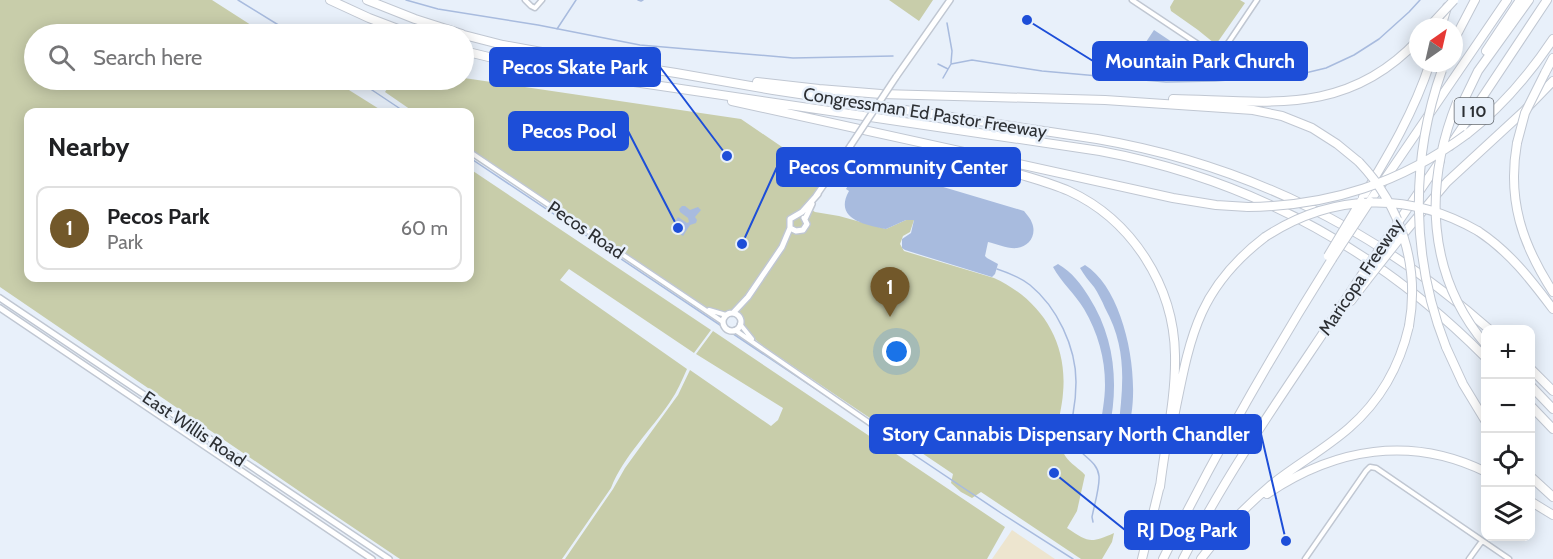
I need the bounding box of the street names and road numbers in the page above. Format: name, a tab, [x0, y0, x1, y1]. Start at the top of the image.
street label: Congressman Ed Pastor Freeway	[802, 83, 1048, 143]
road number: I 10	[1454, 98, 1494, 124]
street label: Pecos Road	[543, 196, 629, 264]
street label: Maricopa Freeway	[1314, 214, 1408, 340]
street label: East Willis Road	[138, 386, 250, 472]

